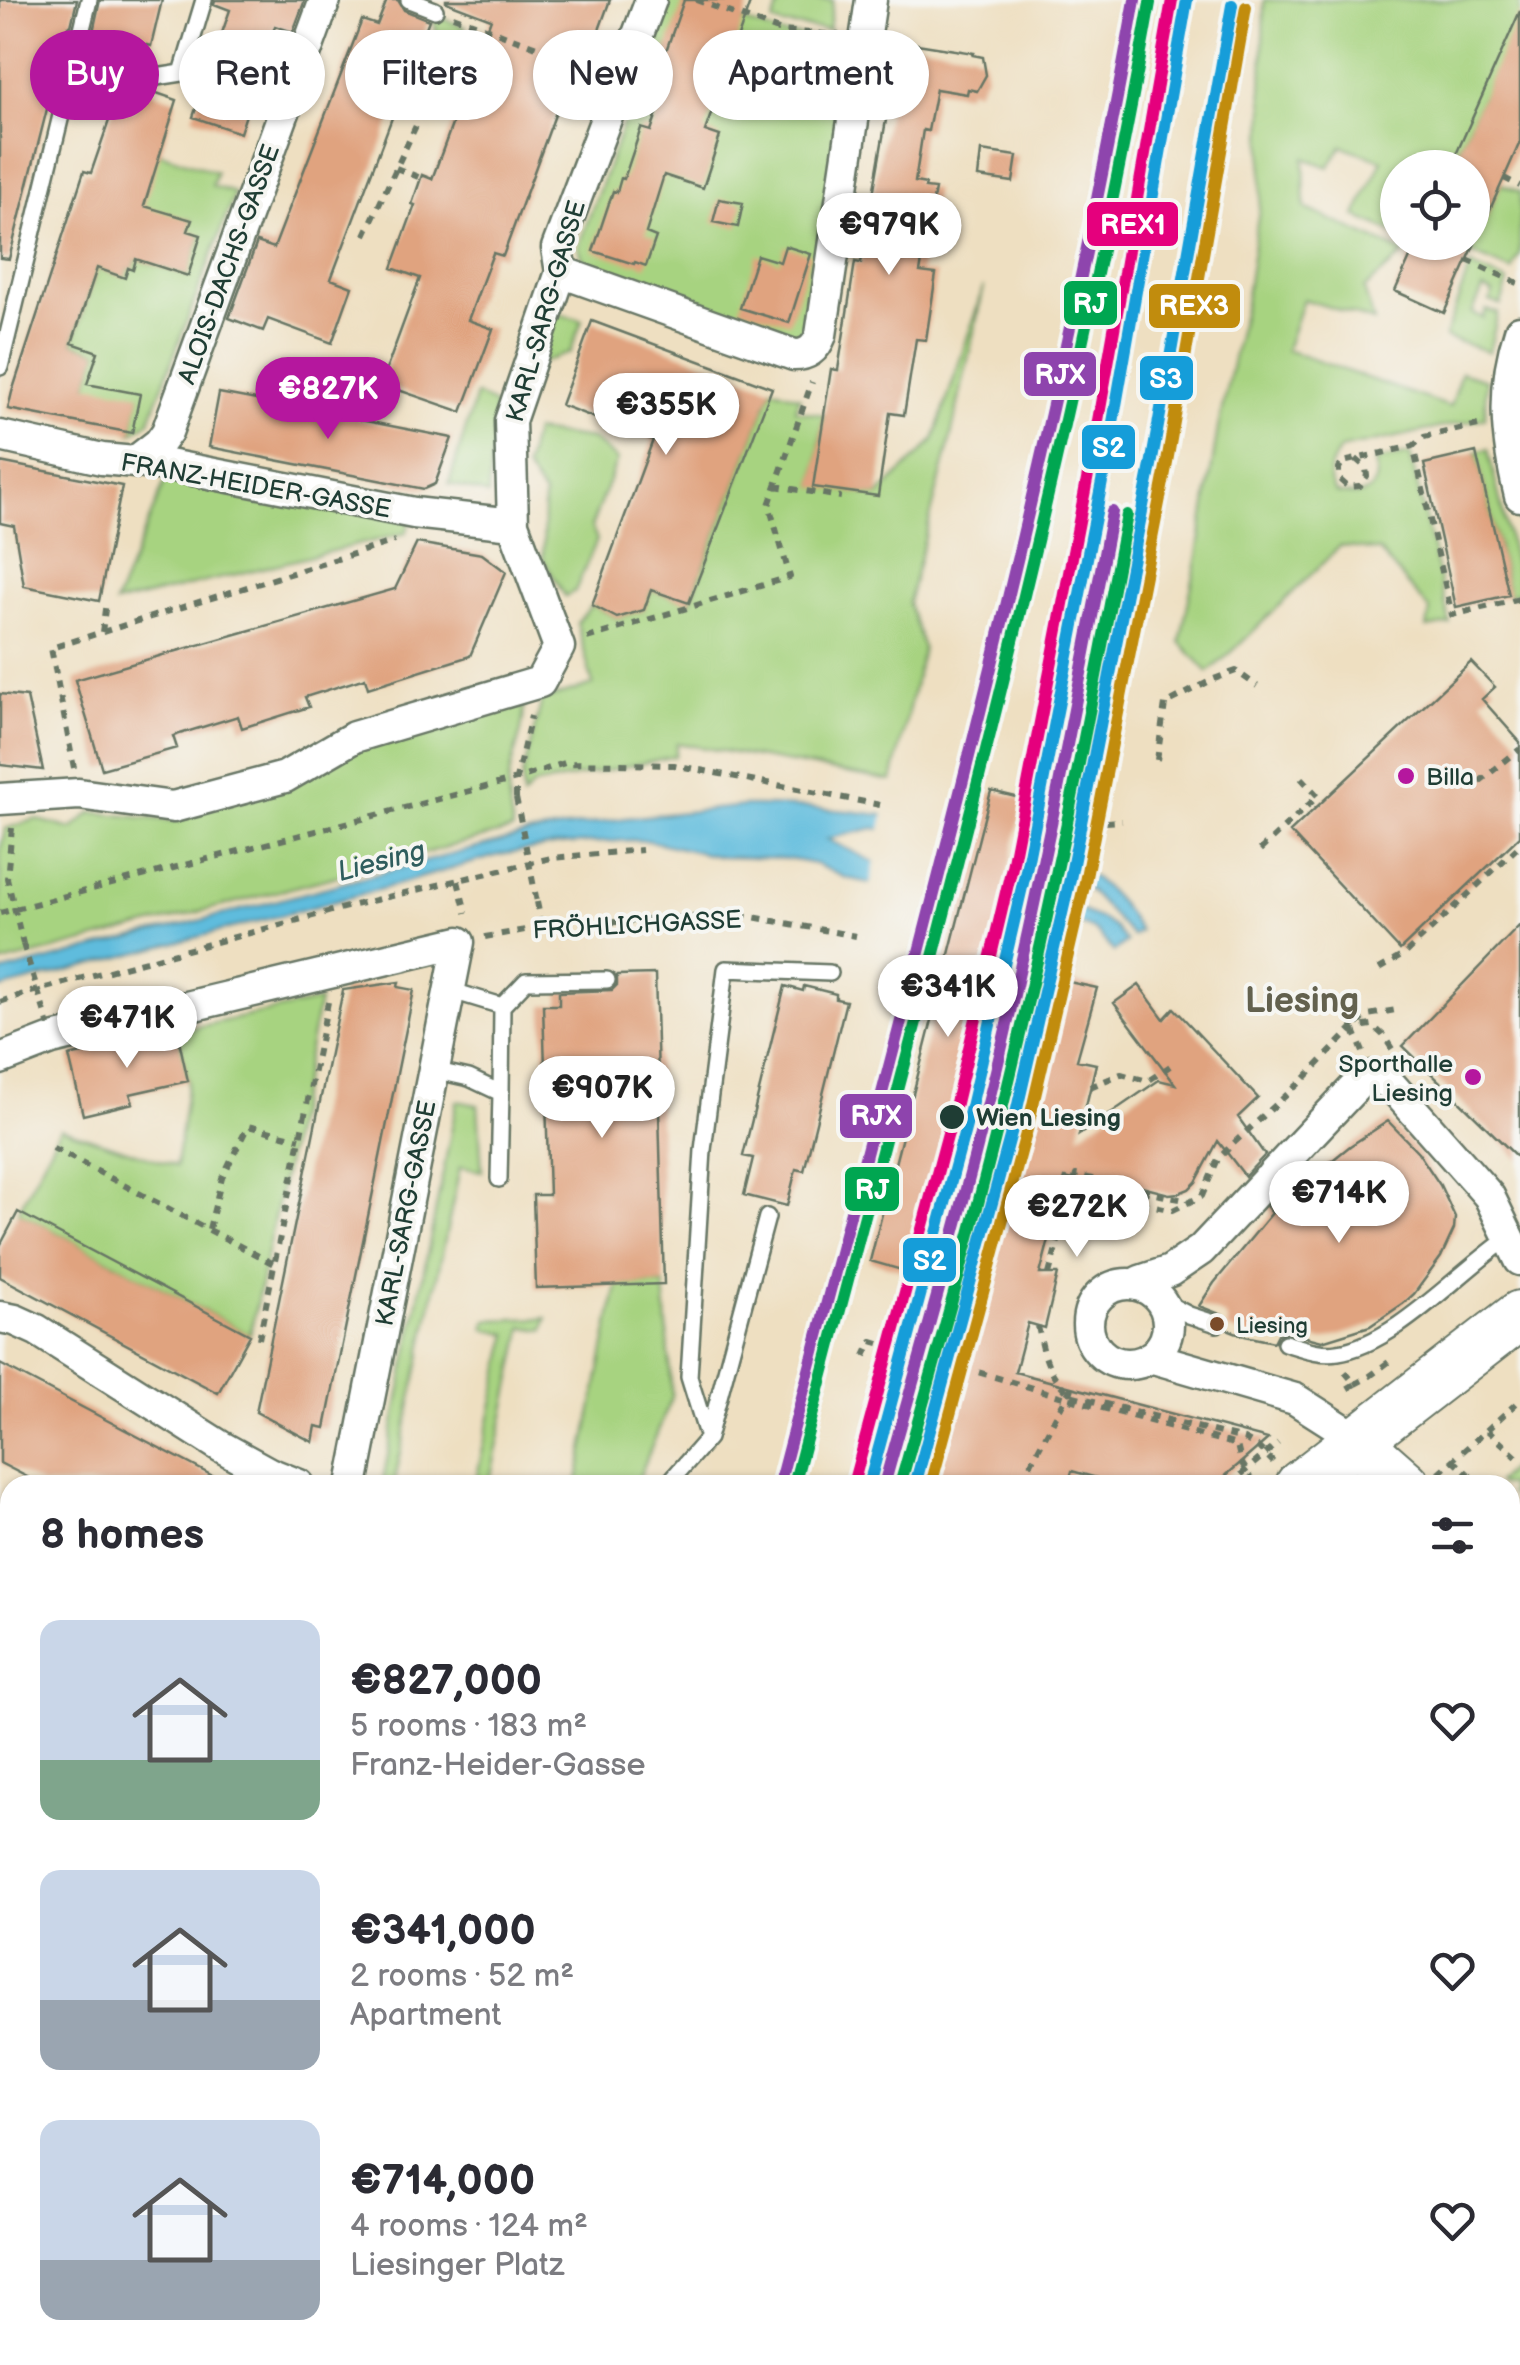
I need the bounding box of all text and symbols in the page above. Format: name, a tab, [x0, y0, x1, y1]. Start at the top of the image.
chip: Buy	[30, 30, 159, 120]
chip: Rent	[179, 30, 325, 120]
chip: Filters	[345, 30, 513, 120]
chip: New	[533, 30, 673, 120]
chip: Apartment	[693, 30, 929, 120]
street label: ALOIS-DACHS-GASSE	[172, 140, 287, 389]
map controls	[1380, 150, 1490, 260]
button: locate	[1380, 150, 1490, 260]
pin: €979K	[819, 193, 959, 278]
street label: KARL-SARG-GASSE	[500, 197, 593, 426]
line badge: REX1	[1085, 200, 1180, 248]
text: €979K	[838, 206, 940, 245]
text: REX1	[1100, 209, 1166, 242]
line badge: RJ	[1062, 279, 1119, 327]
line badge: REX3	[1147, 282, 1242, 330]
text: RJ	[1073, 288, 1108, 321]
text: REX3	[1159, 290, 1229, 323]
line badge: RJX	[1022, 350, 1098, 398]
line badge: S3	[1138, 354, 1195, 402]
pin: €827K	[258, 357, 398, 442]
text: RJX	[1035, 359, 1086, 392]
text: S3	[1149, 363, 1183, 396]
text: €827K	[277, 370, 379, 409]
pin: €355K	[596, 373, 736, 458]
text: €355K	[615, 386, 717, 425]
line badge: S2	[1080, 423, 1137, 471]
text: S2	[1092, 432, 1126, 465]
street label: FRANZ-HEIDER-GASSE	[118, 447, 393, 526]
place label: Billa	[1426, 762, 1474, 793]
marker: Billa	[1395, 765, 1417, 787]
water label: Liesing	[334, 834, 429, 889]
street label: FRÖHLICHGASSE	[532, 905, 742, 946]
pin: €341K	[878, 955, 1018, 1040]
text: €341K	[900, 968, 996, 1007]
district label: Liesing	[1245, 980, 1359, 1023]
pin: €471K	[57, 986, 197, 1071]
text: €471K	[79, 999, 175, 1038]
place label: Sporthalle Liesing	[1338, 1049, 1453, 1109]
pin: €907K	[532, 1056, 672, 1141]
marker: Sporthalle Liesing	[1462, 1066, 1484, 1088]
text: €907K	[551, 1069, 653, 1108]
line badge: RJX	[838, 1092, 914, 1140]
street label: KARL-SARG-GASSE	[369, 1098, 444, 1329]
text: RJX	[851, 1100, 902, 1133]
marker: Wien Liesing	[937, 1102, 967, 1132]
place label: Wien Liesing	[976, 1103, 1121, 1134]
pin: €714K	[1269, 1161, 1409, 1246]
line badge: RJ	[843, 1165, 901, 1213]
text: RJ	[855, 1174, 890, 1207]
text: €714K	[1291, 1174, 1387, 1213]
pin: €272K	[1007, 1175, 1147, 1260]
text: €272K	[1026, 1188, 1128, 1227]
line badge: S2	[901, 1236, 958, 1284]
text: S2	[913, 1245, 947, 1278]
place label: Liesing	[1236, 1313, 1308, 1340]
marker: Liesing	[1207, 1314, 1227, 1334]
icon: filters	[1425, 1508, 1480, 1563]
text: 8 homes	[40, 1510, 204, 1561]
text: €827,000	[350, 1656, 542, 1707]
icon: home	[120, 1660, 240, 1780]
icon: heart	[1425, 1693, 1480, 1748]
text: 5 rooms · 183 m²	[350, 1707, 587, 1746]
text: Franz-Heider-Gasse	[350, 1746, 645, 1785]
text: €341,000	[350, 1906, 536, 1957]
icon: home	[120, 1910, 240, 2030]
icon: heart	[1425, 1943, 1480, 1998]
text: 2 rooms · 52 m²	[350, 1957, 574, 1996]
text: Apartment	[350, 1996, 501, 2035]
text: €714,000	[350, 2156, 535, 2207]
icon: home	[120, 2160, 240, 2280]
icon: heart	[1425, 2193, 1480, 2248]
text: 4 rooms · 124 m²	[350, 2207, 588, 2246]
text: Liesinger Platz	[350, 2246, 564, 2285]

